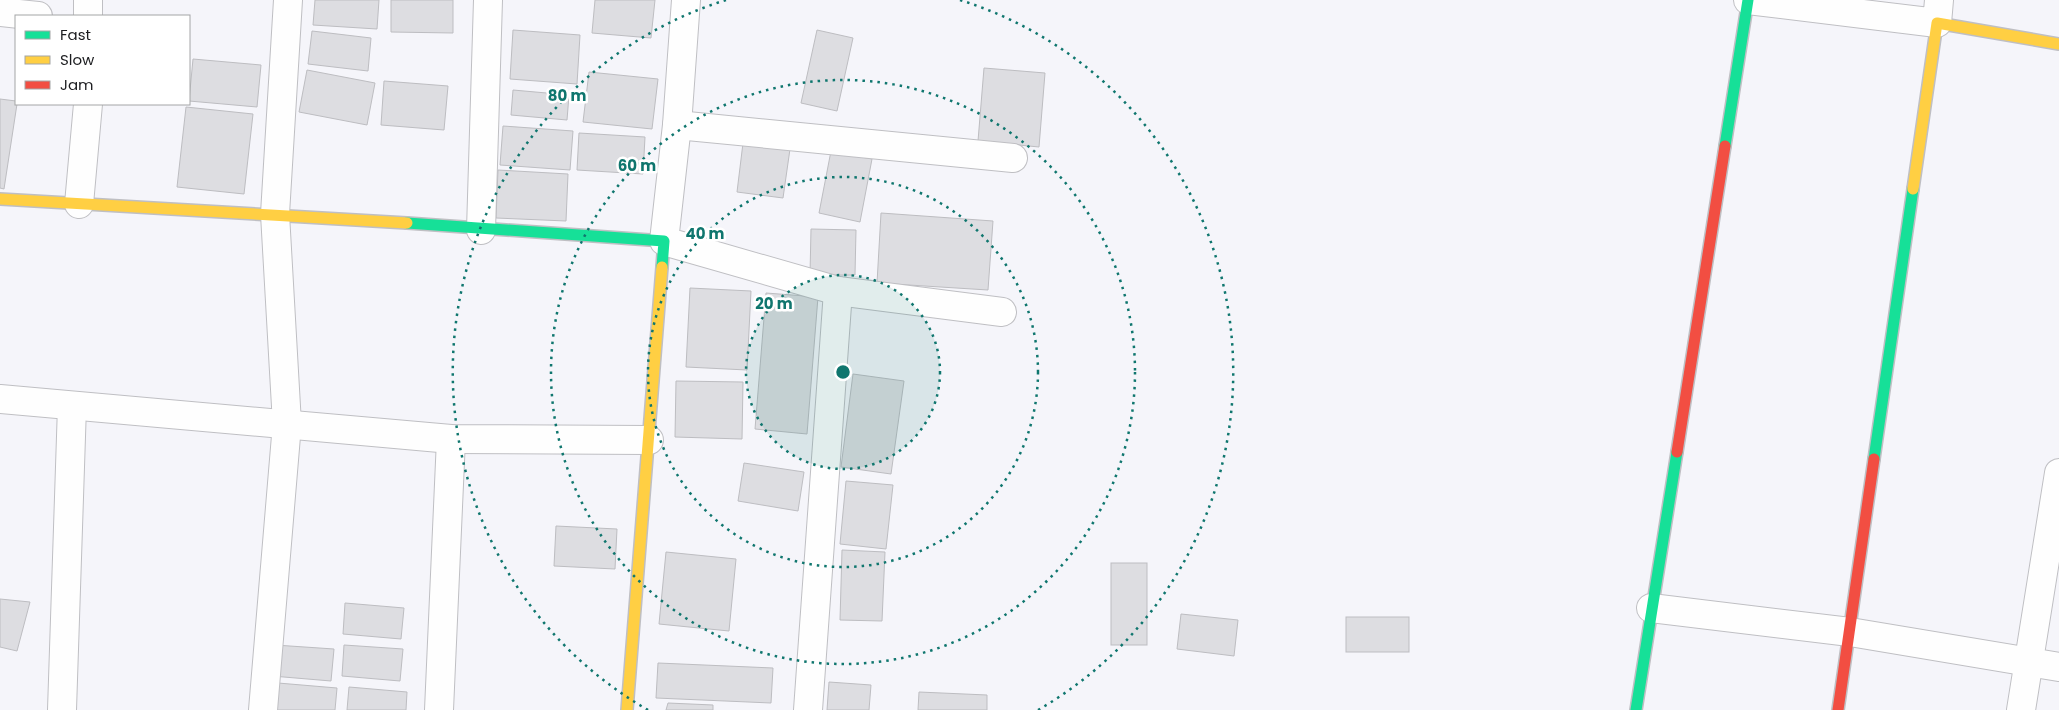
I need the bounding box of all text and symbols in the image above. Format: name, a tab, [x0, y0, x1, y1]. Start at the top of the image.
legend	[15, 15, 190, 105]
text: Fast	[60, 24, 91, 45]
text: Slow	[60, 49, 95, 70]
text: Jam	[60, 74, 94, 95]
text: 80 m	[548, 85, 586, 106]
text: 60 m	[618, 155, 656, 176]
text: 40 m	[685, 223, 725, 244]
text: 20 m	[755, 293, 793, 314]
centre of rings	[834, 363, 852, 381]

